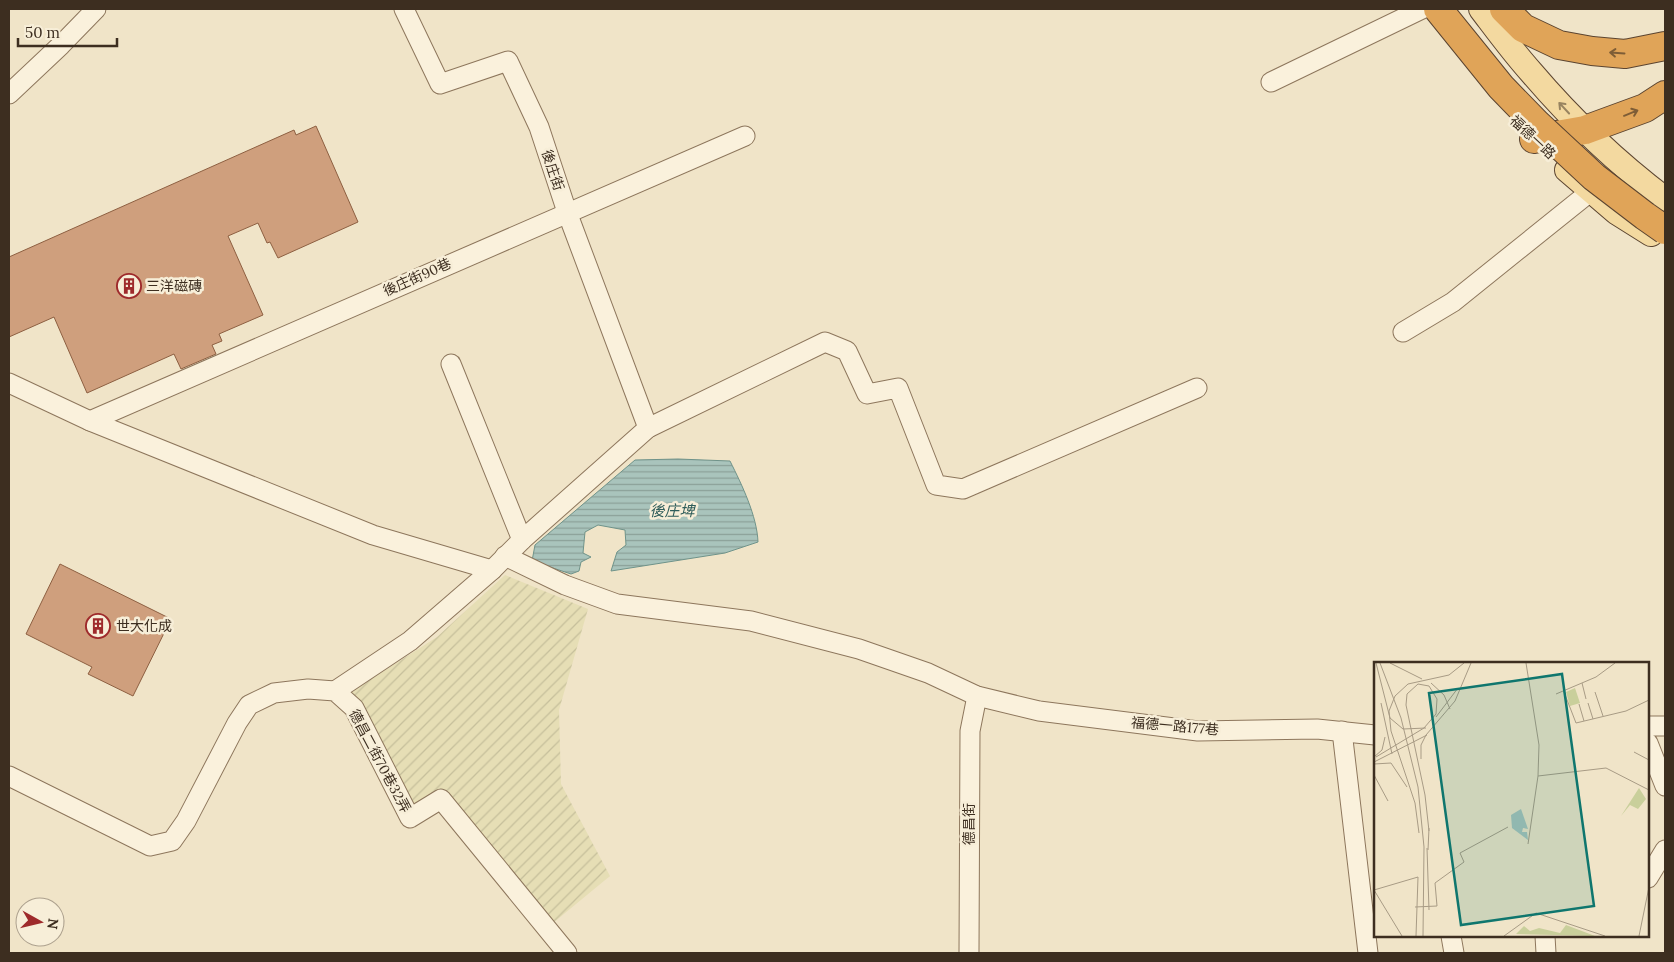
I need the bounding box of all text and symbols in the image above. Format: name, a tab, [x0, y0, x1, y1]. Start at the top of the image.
scale bar	[18, 15, 116, 47]
text: 50 m	[25, 23, 60, 42]
one-way arrow	[1610, 49, 1626, 58]
one-way arrow	[1558, 102, 1570, 114]
one-way arrow	[1623, 108, 1638, 117]
street label: 福德一路	[1506, 111, 1560, 163]
street label: 後庄街	[538, 147, 568, 193]
street label: 後庄街90巷	[380, 254, 454, 300]
building icon: 三洋磁磚	[116, 273, 142, 299]
place label: 三洋磁磚	[146, 277, 202, 295]
water label: 後庄埤	[649, 501, 696, 520]
building icon: 世大化成	[85, 613, 111, 639]
place label: 世大化成	[116, 617, 172, 635]
inset map	[1374, 662, 1649, 937]
street label: 德昌二街70巷32弄	[345, 706, 415, 816]
street label: 福德一路177巷	[1130, 713, 1220, 739]
street label: 德昌街	[960, 803, 978, 845]
north arrow	[15, 897, 65, 947]
text: N	[43, 917, 63, 931]

